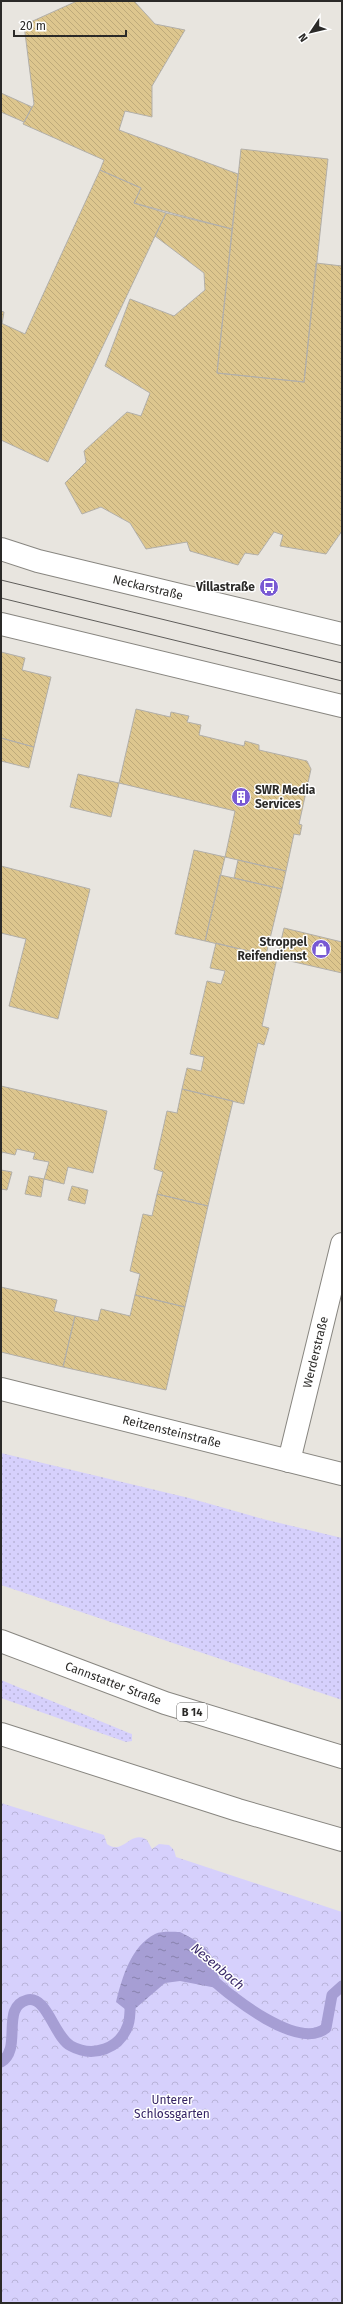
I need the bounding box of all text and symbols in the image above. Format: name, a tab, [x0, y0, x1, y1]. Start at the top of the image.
scale bar	[14, 12, 126, 38]
north arrow	[291, 12, 331, 52]
text: 20 m	[20, 19, 46, 33]
text: N	[296, 31, 311, 44]
street label: Neckarstraße	[111, 572, 185, 603]
bus stop icon: Villastraße	[258, 576, 280, 598]
place label: Villastraße	[195, 580, 255, 594]
place label: SWR Media Services	[255, 783, 316, 811]
building icon: SWR Media Services	[230, 786, 252, 808]
place label: Stroppel Reifendienst	[238, 935, 307, 963]
shop icon: Stroppel Reifendienst	[310, 938, 332, 960]
street label: Werderstraße	[300, 1315, 331, 1389]
street label: Reitzensteinstraße	[121, 1413, 223, 1451]
street label: Cannstatter Straße	[63, 1659, 163, 1708]
road number: B 14	[177, 1703, 207, 1721]
water label: Nesenbach	[188, 1940, 247, 1993]
park label: Unterer Schlossgarten	[134, 2093, 210, 2121]

